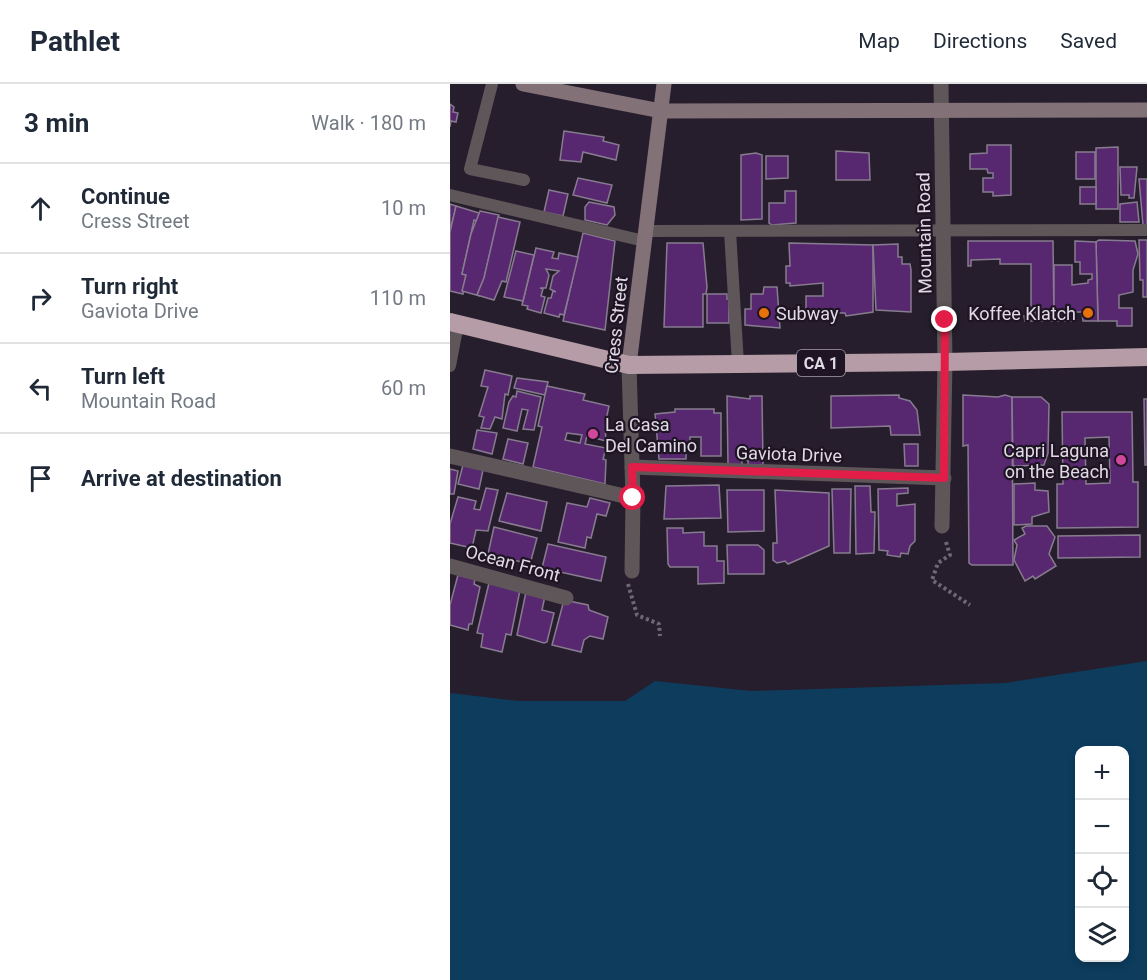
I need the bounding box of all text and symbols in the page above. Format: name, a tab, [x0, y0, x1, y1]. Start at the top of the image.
text: Pathlet	[30, 25, 120, 58]
text: Map	[858, 29, 900, 53]
text: Directions	[933, 29, 1027, 53]
text: Saved	[1060, 29, 1117, 53]
text: 3 min	[24, 108, 89, 138]
text: Walk · 180 m	[311, 111, 426, 135]
street label: Mountain Road	[912, 172, 936, 294]
text: Continue	[81, 184, 170, 209]
icon: ahead	[24, 192, 57, 225]
text: 10 m	[381, 196, 426, 220]
text: Cress Street	[81, 209, 190, 233]
text: Turn right	[81, 274, 178, 299]
street label: Cress Street	[600, 275, 632, 375]
icon: right	[24, 282, 57, 315]
text: 110 m	[370, 286, 426, 310]
text: Gaviota Drive	[81, 299, 199, 323]
place label: Subway	[776, 303, 839, 324]
place label: Koffee Klatch	[968, 303, 1076, 324]
marker: Subway	[757, 306, 771, 320]
route end	[931, 306, 957, 332]
marker: Koffee Klatch	[1081, 306, 1095, 320]
road number: CA 1	[797, 350, 845, 376]
text: Turn left	[81, 364, 165, 389]
icon: left	[24, 372, 57, 405]
text: 60 m	[381, 376, 426, 400]
text: Mountain Road	[81, 389, 216, 413]
place label: La Casa Del Camino	[605, 414, 697, 456]
marker: La Casa Del Camino	[586, 427, 600, 441]
place label: Capri Laguna on the Beach	[1003, 440, 1109, 482]
street label: Gaviota Drive	[736, 442, 842, 466]
marker: Capri Laguna on the Beach	[1114, 453, 1128, 467]
icon: arrive	[24, 462, 57, 495]
text: Arrive at destination	[81, 466, 282, 491]
route start	[619, 484, 645, 510]
street label: Ocean Front	[463, 540, 563, 586]
map controls	[1075, 746, 1129, 962]
button: +	[1075, 746, 1129, 800]
button: −	[1075, 800, 1129, 854]
button: locate	[1075, 854, 1129, 908]
button: layers	[1075, 908, 1129, 962]

